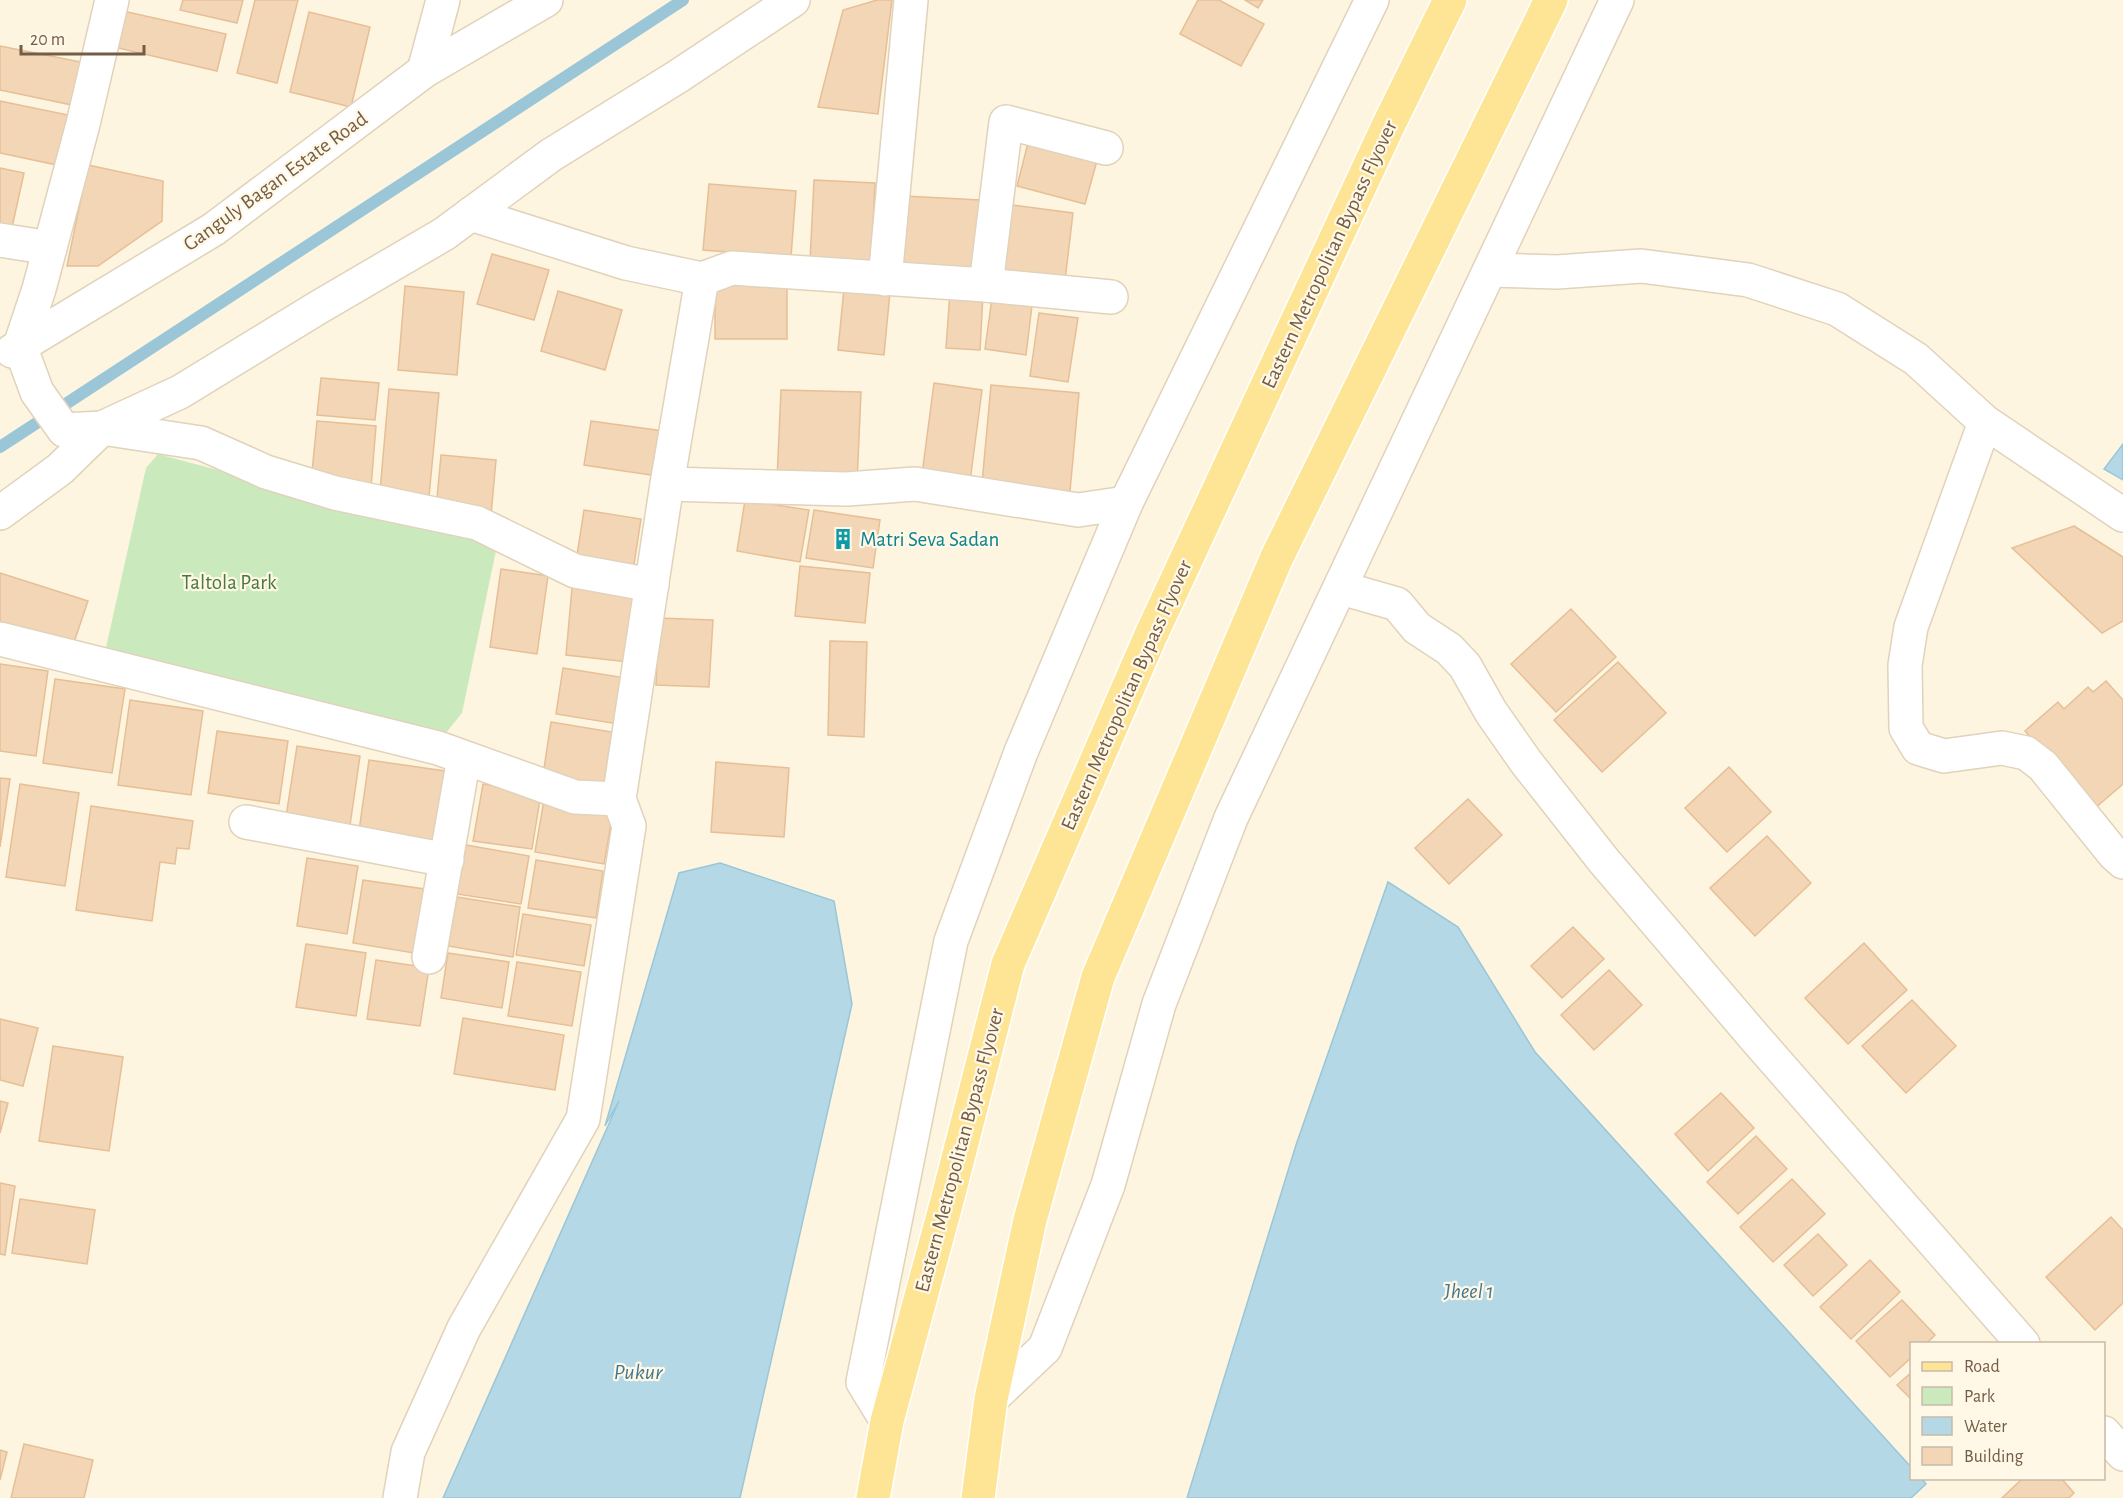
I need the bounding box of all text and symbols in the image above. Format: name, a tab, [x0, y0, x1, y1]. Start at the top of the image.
scale bar	[21, 18, 144, 56]
text: 20 m	[30, 31, 65, 49]
street label: Ganguly Bagan Estate Road	[179, 108, 371, 255]
street label: Eastern Metropolitan Bypass Flyover	[1258, 117, 1401, 392]
building icon: Matri Seva Sadan	[831, 527, 855, 551]
place label: Matri Seva Sadan	[860, 529, 999, 550]
street label: Eastern Metropolitan Bypass Flyover	[1057, 557, 1196, 833]
park label: Taltola Park	[181, 572, 277, 593]
street label: Eastern Metropolitan Bypass Flyover	[911, 1006, 1008, 1295]
water label: Jheel 1	[1443, 1280, 1494, 1302]
legend	[1910, 1342, 2105, 1480]
text: Road	[1964, 1358, 2000, 1376]
water label: Pukur	[614, 1361, 663, 1383]
text: Park	[1964, 1388, 1996, 1406]
text: Water	[1964, 1418, 2007, 1436]
text: Building	[1964, 1448, 2024, 1466]

